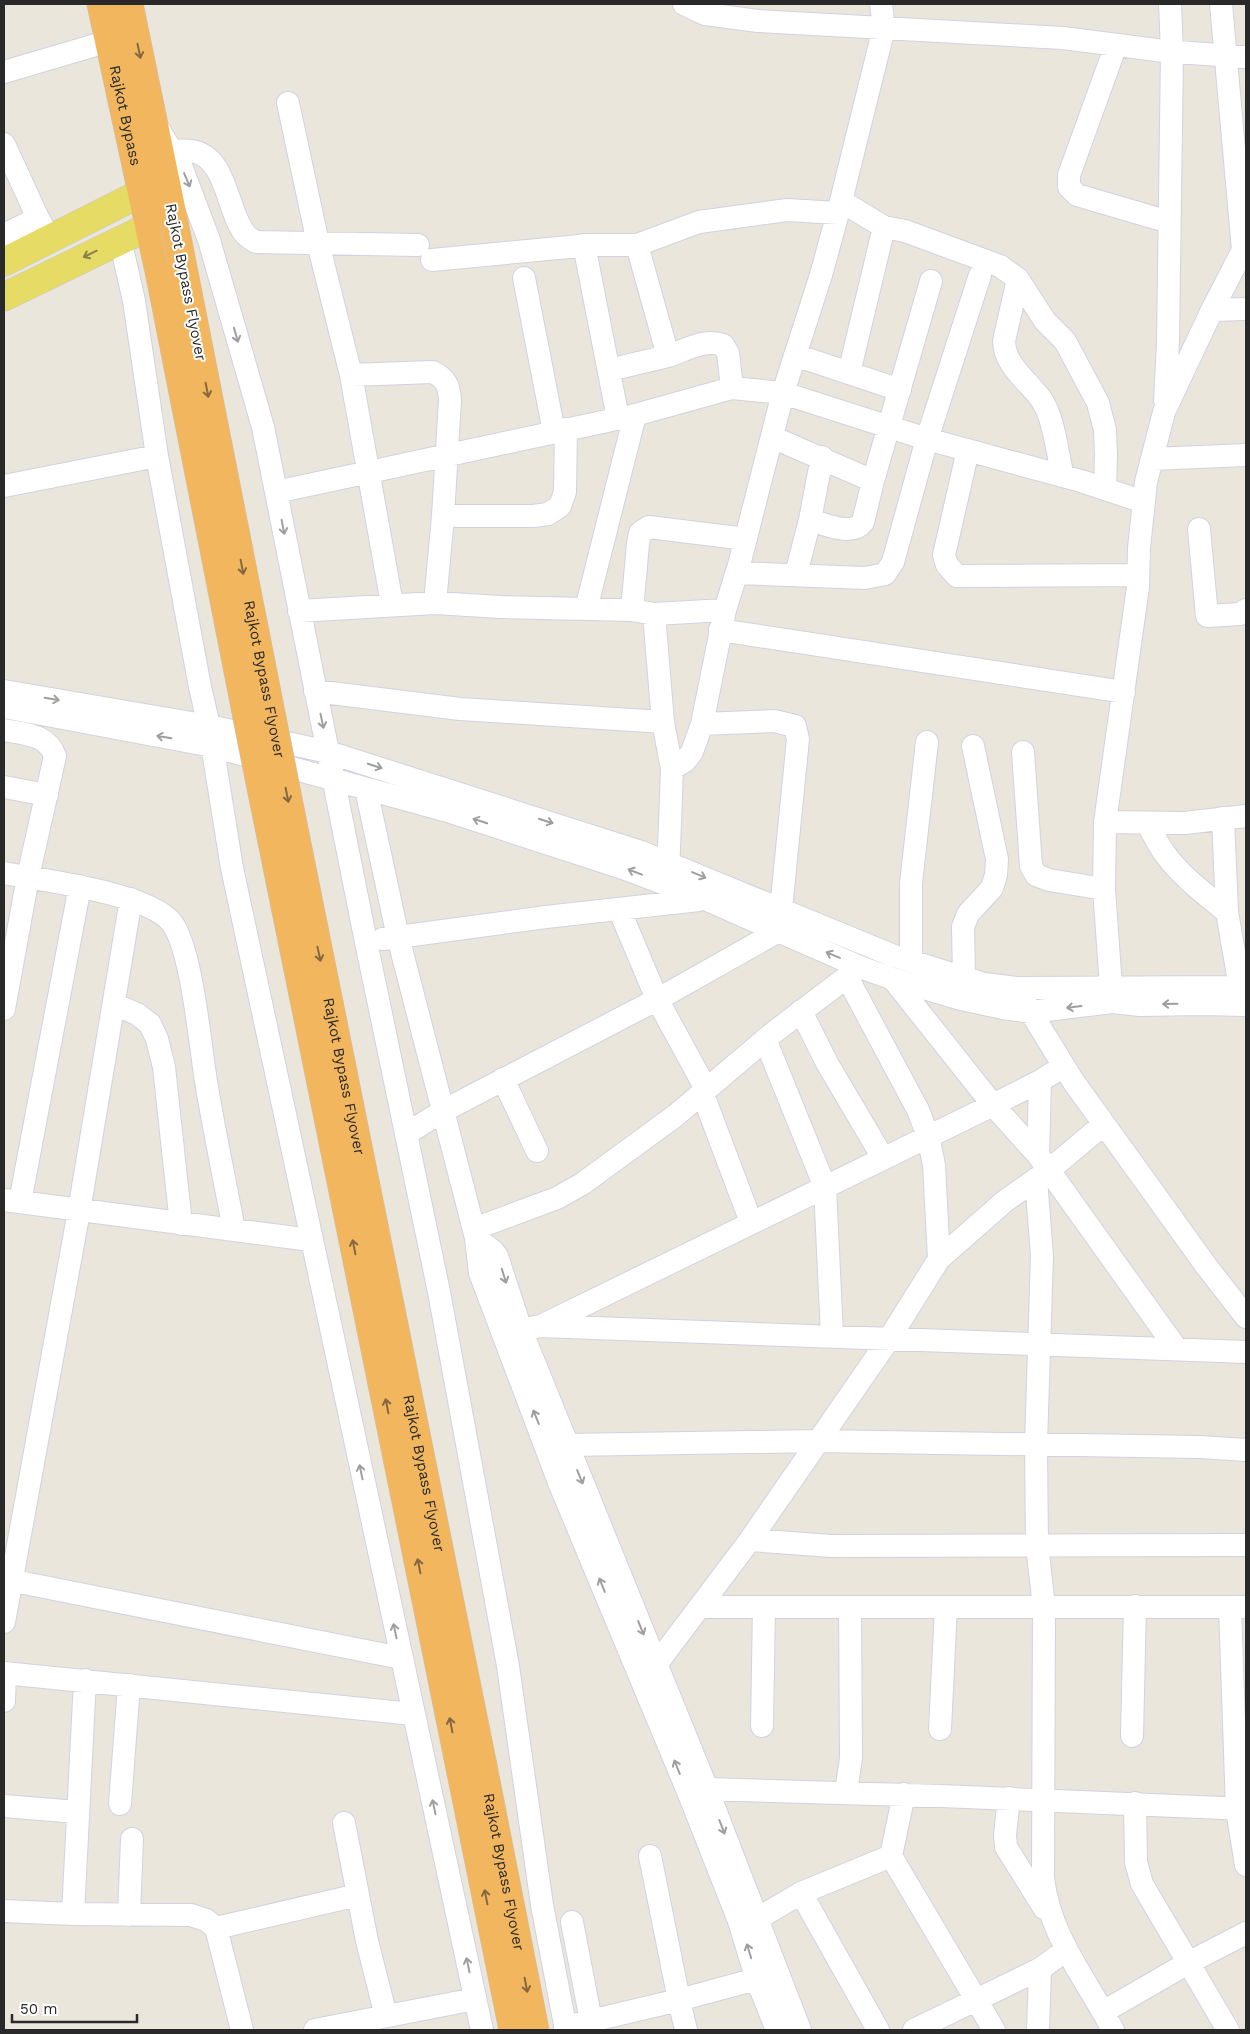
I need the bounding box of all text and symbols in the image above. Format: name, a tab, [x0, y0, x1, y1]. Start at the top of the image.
one-way arrow	[135, 43, 144, 59]
street label: Rajkot Bypass	[106, 64, 145, 167]
one-way arrow	[183, 172, 192, 188]
street label: Rajkot Bypass Flyover	[162, 202, 210, 362]
one-way arrow	[83, 250, 98, 259]
one-way arrow	[232, 327, 242, 343]
one-way arrow	[203, 382, 213, 398]
one-way arrow	[278, 519, 288, 535]
one-way arrow	[238, 558, 247, 574]
street label: Rajkot Bypass Flyover	[240, 599, 289, 759]
one-way arrow	[43, 694, 59, 704]
one-way arrow	[317, 712, 327, 728]
one-way arrow	[157, 731, 173, 741]
one-way arrow	[366, 762, 382, 772]
one-way arrow	[283, 787, 292, 803]
one-way arrow	[472, 816, 488, 826]
one-way arrow	[538, 816, 554, 826]
one-way arrow	[627, 867, 643, 876]
one-way arrow	[692, 871, 707, 880]
one-way arrow	[315, 946, 324, 962]
one-way arrow	[826, 950, 841, 960]
street label: Rajkot Bypass Flyover	[319, 996, 369, 1157]
one-way arrow	[1162, 999, 1178, 1009]
one-way arrow	[1066, 1002, 1082, 1012]
one-way arrow	[349, 1239, 358, 1255]
one-way arrow	[500, 1268, 509, 1284]
street label: Rajkot Bypass Flyover	[399, 1393, 449, 1554]
one-way arrow	[381, 1399, 391, 1415]
one-way arrow	[530, 1410, 539, 1425]
one-way arrow	[356, 1464, 365, 1480]
one-way arrow	[576, 1469, 586, 1484]
one-way arrow	[414, 1558, 423, 1574]
one-way arrow	[596, 1578, 606, 1593]
one-way arrow	[638, 1620, 647, 1635]
one-way arrow	[390, 1623, 400, 1639]
one-way arrow	[446, 1717, 455, 1733]
one-way arrow	[672, 1760, 682, 1775]
street label: Rajkot Bypass Flyover	[480, 1792, 528, 1952]
one-way arrow	[428, 1799, 438, 1815]
one-way arrow	[718, 1819, 727, 1834]
one-way arrow	[481, 1889, 490, 1905]
one-way arrow	[743, 1944, 753, 1960]
one-way arrow	[463, 1958, 472, 1974]
one-way arrow	[522, 1977, 532, 1993]
scale bar	[12, 1992, 138, 2024]
text: 50 m	[20, 2000, 57, 2018]

